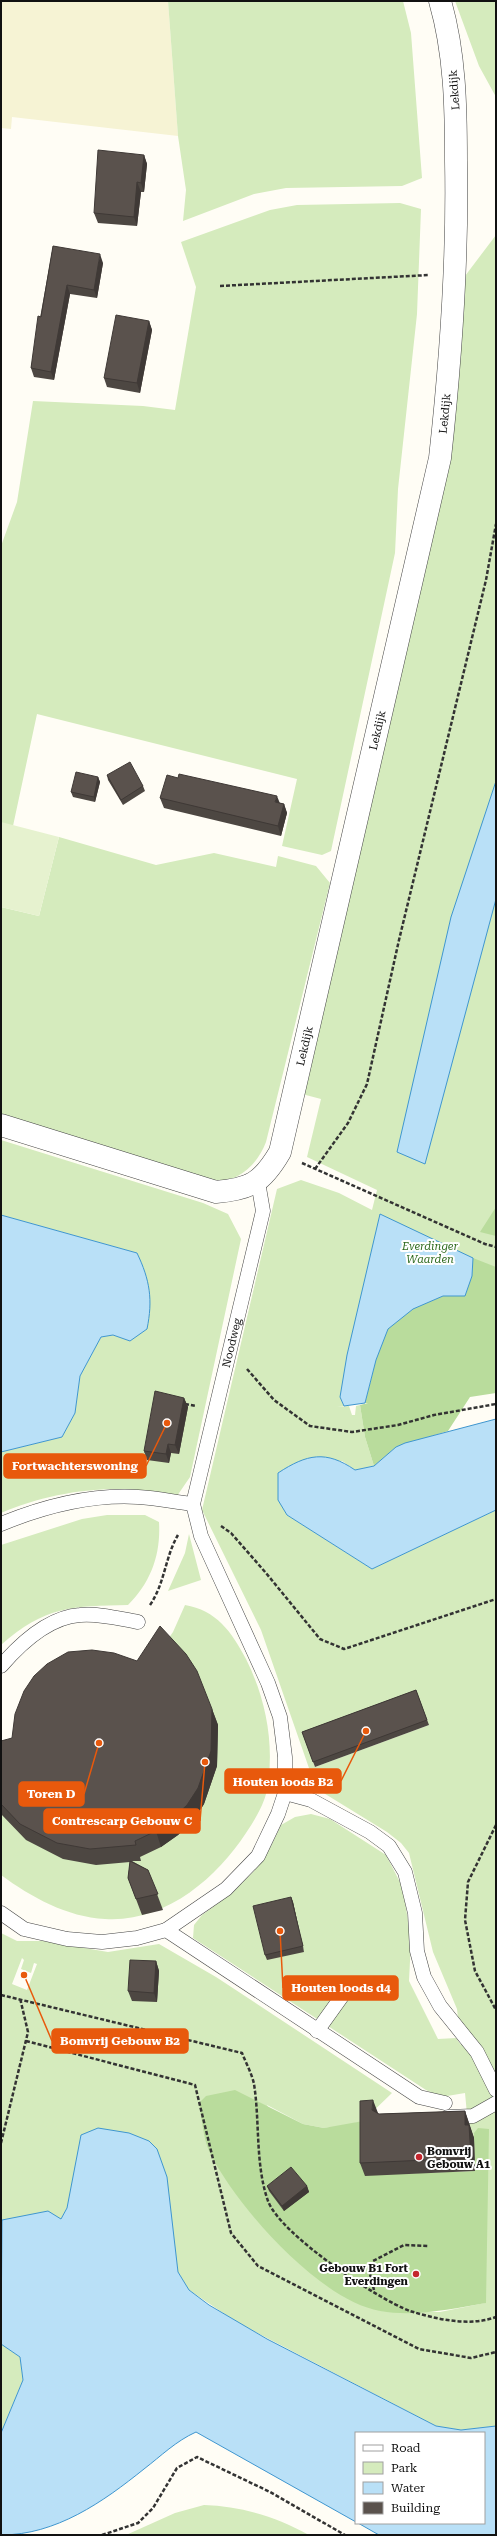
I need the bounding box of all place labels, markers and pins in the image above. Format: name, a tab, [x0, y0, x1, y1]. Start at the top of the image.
callout: Fortwachterswoning	[4, 1454, 146, 1478]
callout: Houten loods B2	[225, 1769, 341, 1793]
callout: Toren D	[19, 1782, 84, 1806]
callout: Contrescarp Gebouw C	[44, 1809, 200, 1833]
callout: Houten loods d4	[283, 1976, 398, 2000]
callout: Bomvrij Gebouw B2	[52, 2029, 188, 2053]
place label: Bomvrij Gebouw A1	[427, 2145, 490, 2171]
marker: Bomvrij Gebouw A1	[414, 2152, 424, 2162]
place label: Gebouw B1 Fort Everdingen	[319, 2262, 409, 2288]
marker: Gebouw B1 Fort Everdingen	[411, 2269, 421, 2279]

